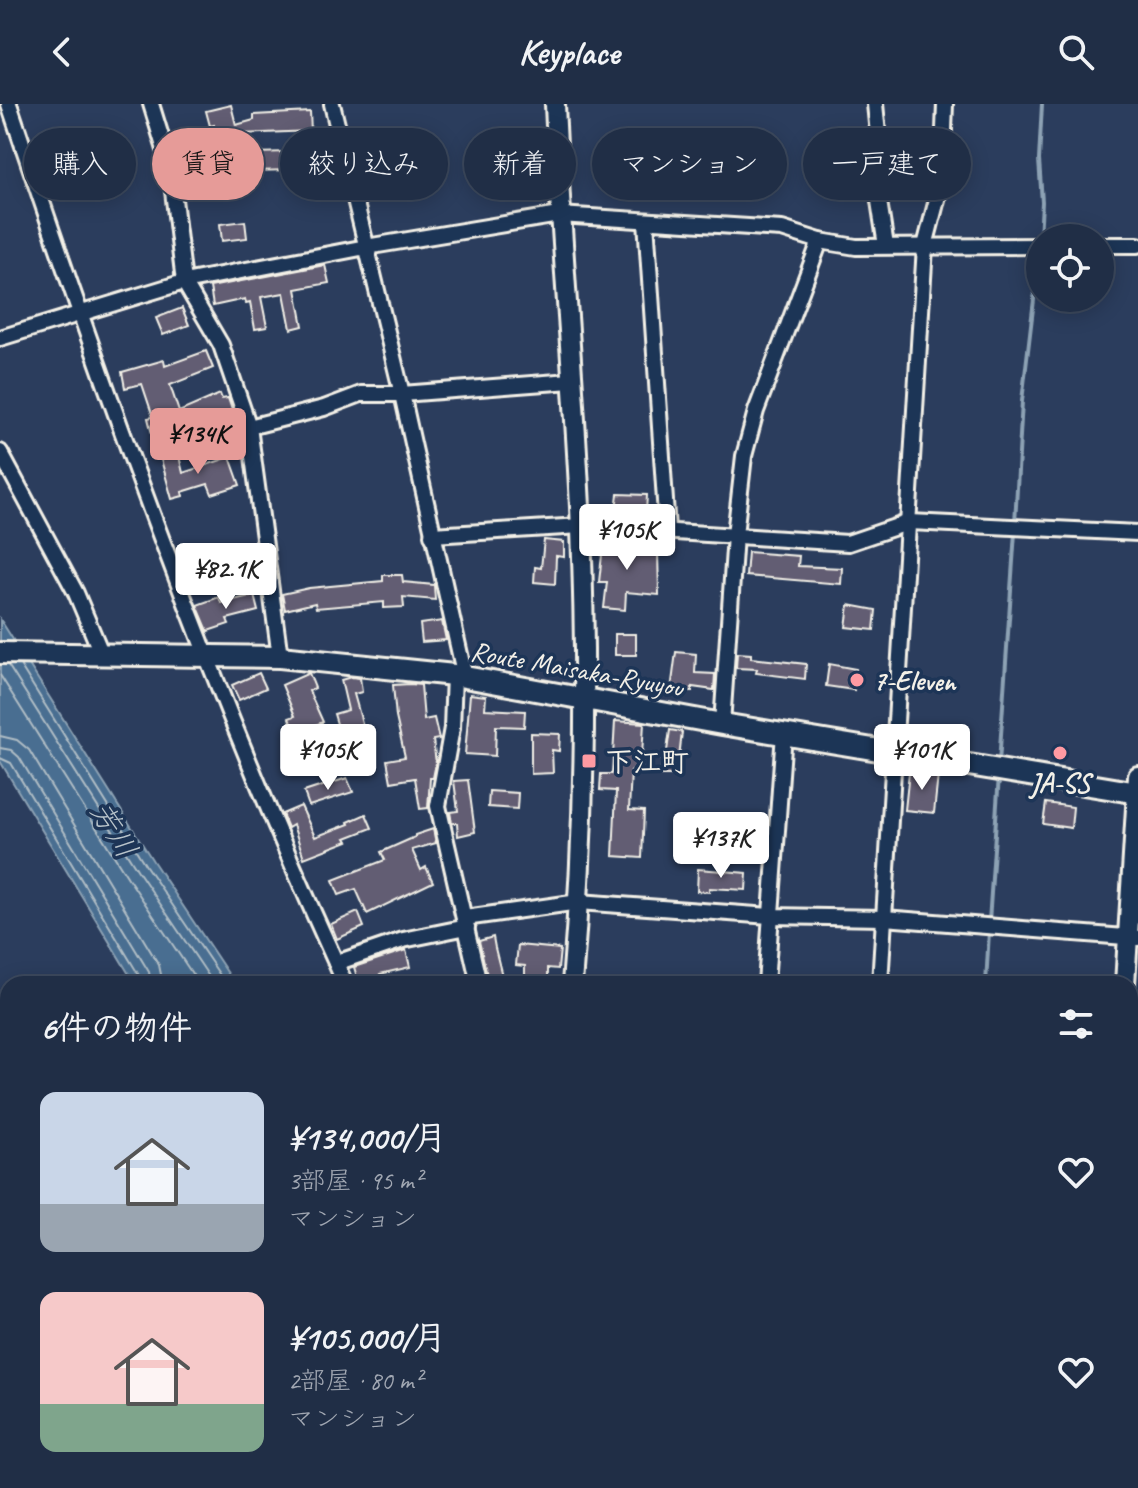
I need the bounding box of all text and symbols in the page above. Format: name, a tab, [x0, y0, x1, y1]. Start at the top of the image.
text: Keyplace	[518, 29, 620, 75]
icon: back	[40, 30, 84, 74]
icon: search	[1054, 30, 1098, 74]
chip: 購入	[24, 128, 136, 200]
chip: 賃貸	[152, 128, 264, 200]
chip: 絞り込み	[280, 128, 448, 200]
chip: 新着	[464, 128, 576, 200]
chip: マンション	[592, 128, 787, 200]
chip: 一戸建て	[803, 128, 971, 200]
map controls	[1026, 224, 1114, 312]
button: locate	[1026, 224, 1114, 312]
pin: ¥134K	[142, 408, 254, 476]
text: ¥134K	[168, 417, 228, 450]
pin: ¥105K	[571, 504, 683, 572]
text: ¥105K	[597, 513, 657, 546]
pin: ¥82.1K	[161, 543, 291, 611]
text: ¥82.1K	[193, 552, 259, 585]
street label: Route Maisaka-Ryuyou	[468, 633, 688, 705]
place label: 7-Eleven	[873, 663, 958, 698]
marker: 7-Eleven	[848, 671, 866, 689]
pin: ¥105K	[272, 724, 384, 792]
pin: ¥101K	[866, 724, 978, 792]
text: ¥105K	[298, 733, 358, 766]
text: ¥101K	[892, 733, 952, 766]
place label: 下江町	[605, 744, 689, 779]
marker: JA-SS	[1051, 744, 1069, 762]
marker: 下江町	[580, 752, 598, 770]
place label: JA-SS	[1028, 765, 1094, 800]
water label: 芳川	[82, 794, 146, 866]
pin: ¥137K	[665, 812, 777, 880]
text: ¥137K	[691, 821, 751, 854]
icon: filters	[1054, 1002, 1098, 1046]
text: 6件の物件	[40, 1006, 192, 1049]
text: ¥134,000/月	[288, 1116, 447, 1159]
icon: home	[104, 1124, 200, 1220]
icon: heart	[1054, 1150, 1098, 1194]
text: 3部屋 · 95 m²	[288, 1164, 422, 1197]
text: マンション	[288, 1202, 417, 1235]
text: ¥105,000/月	[288, 1316, 447, 1359]
icon: home	[104, 1324, 200, 1420]
icon: heart	[1054, 1350, 1098, 1394]
text: 2部屋 · 80 m²	[288, 1364, 422, 1397]
text: マンション	[288, 1402, 417, 1435]

